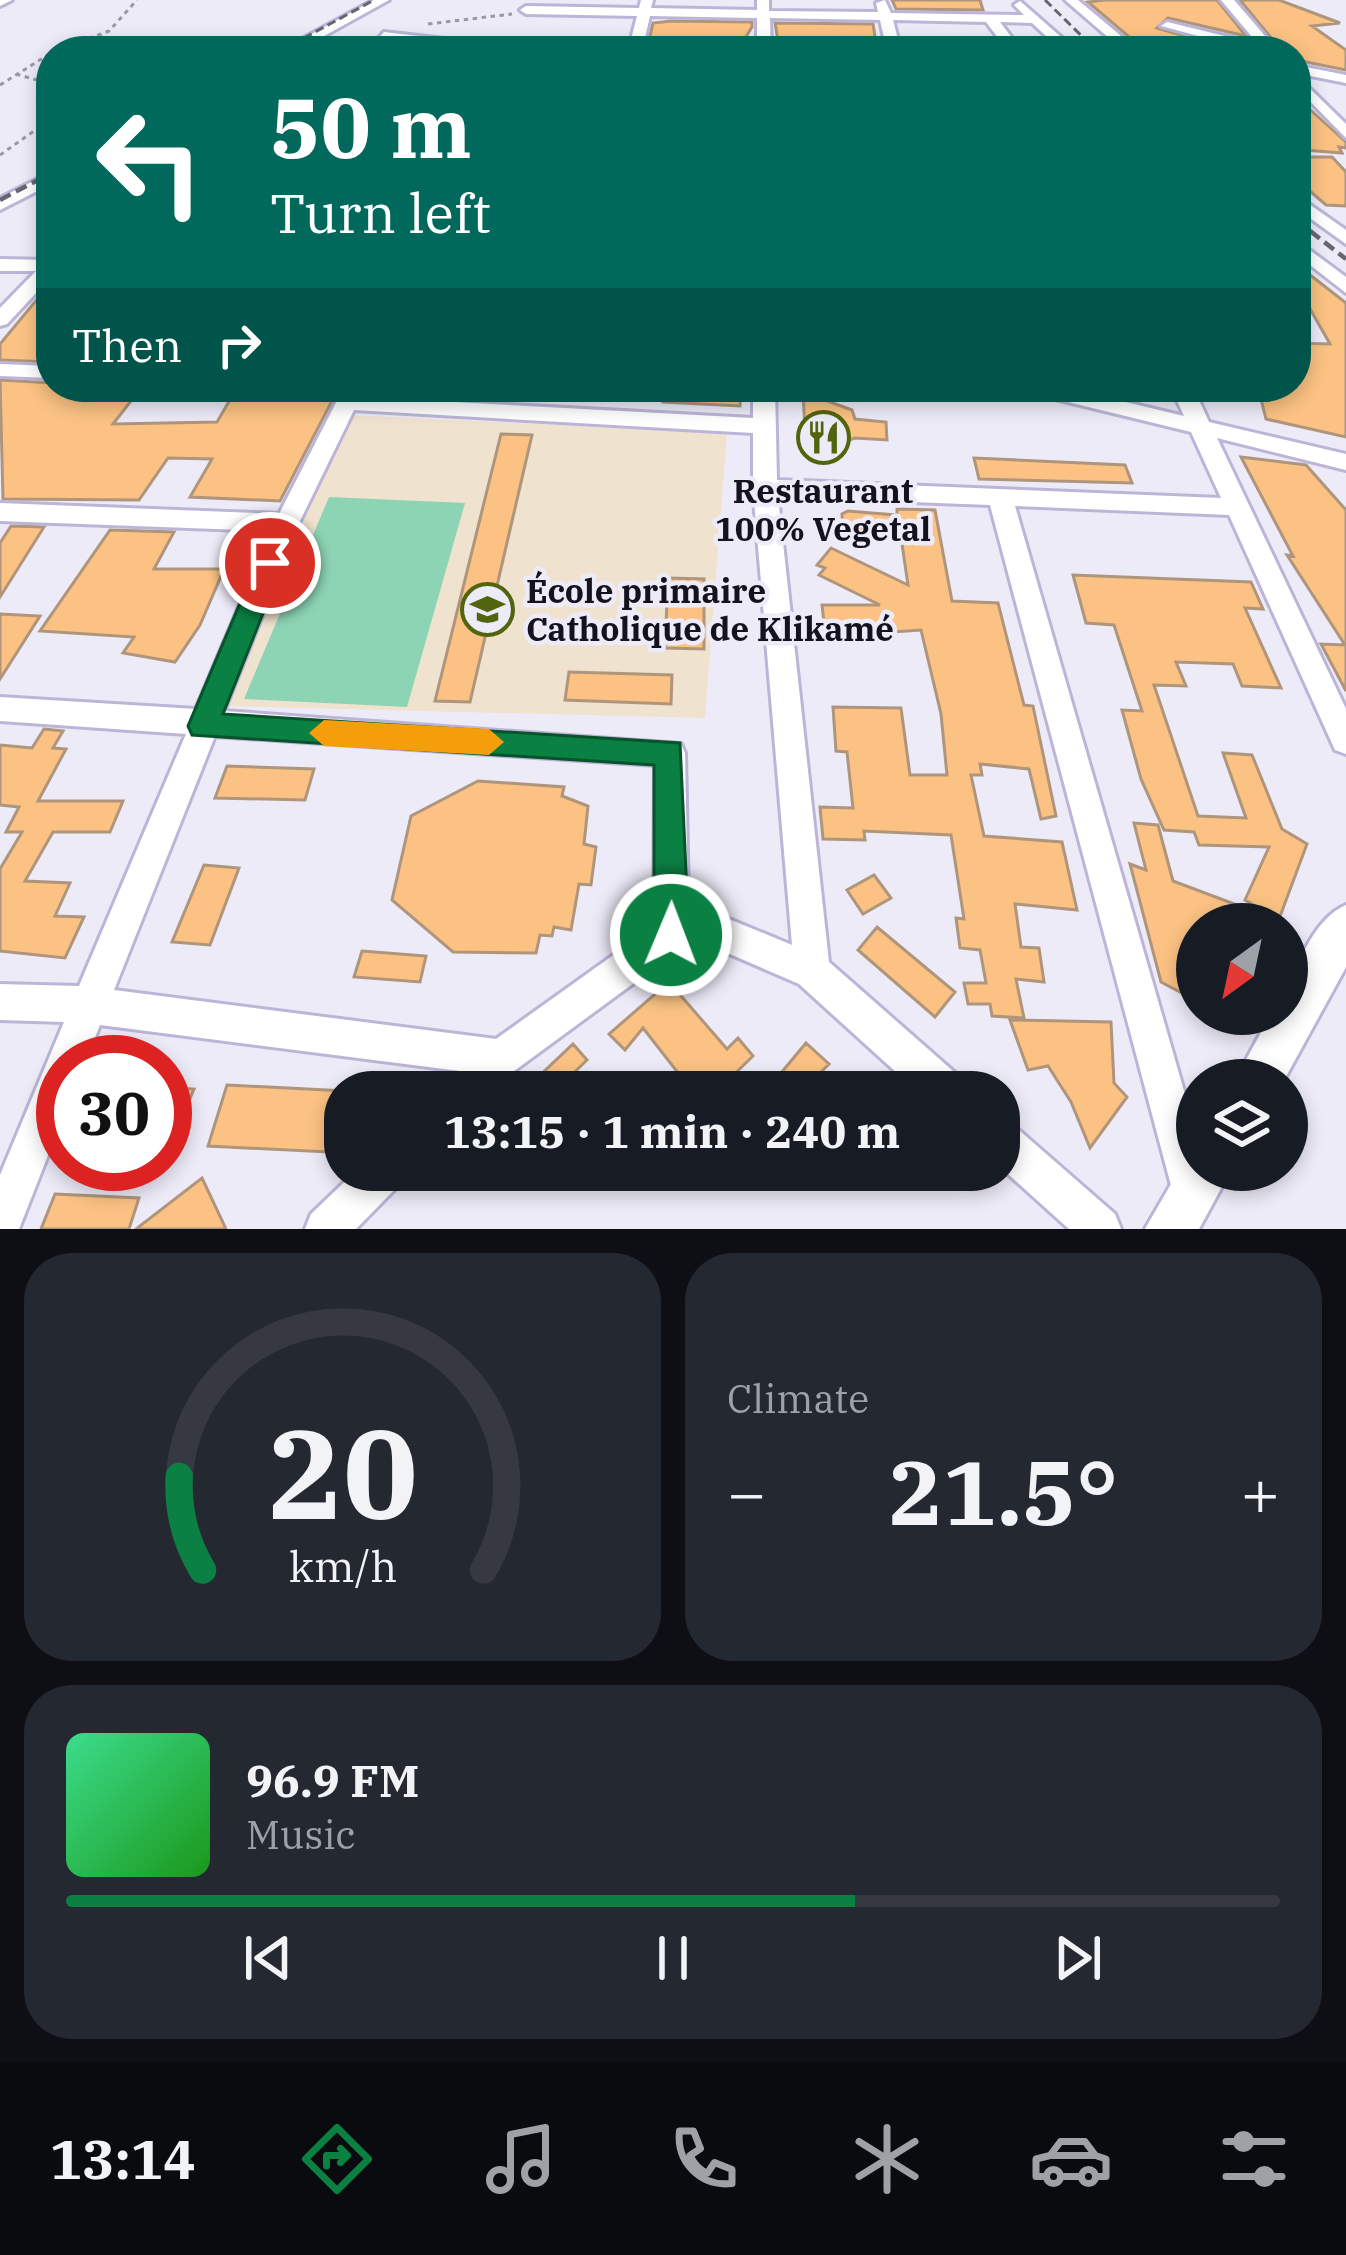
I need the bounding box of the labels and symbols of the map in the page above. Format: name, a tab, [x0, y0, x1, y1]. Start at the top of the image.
restaurant icon: Restaurant 100% Vegetal	[795, 409, 851, 465]
place label: Restaurant 100% Vegetal	[715, 469, 931, 550]
pin	[219, 512, 321, 614]
place label: École primaire Catholique de Klikamé	[526, 569, 894, 650]
school or university icon: École primaire Catholique de Klikamé	[459, 582, 515, 638]
position arrow	[608, 872, 734, 998]
north arrow	[1176, 903, 1308, 1035]
speed limit sign: 30	[36, 1035, 192, 1191]

